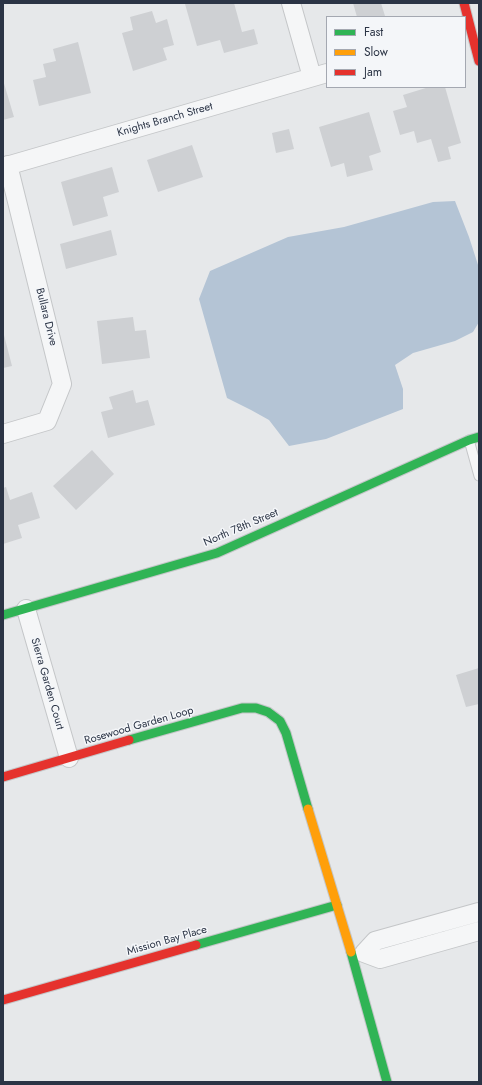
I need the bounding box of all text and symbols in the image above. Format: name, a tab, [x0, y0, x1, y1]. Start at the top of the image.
legend	[326, 16, 466, 88]
text: Fast	[364, 23, 383, 41]
text: Slow	[364, 43, 388, 61]
text: Jam	[364, 63, 382, 81]
street label: Knights Branch Street	[116, 100, 214, 140]
street label: Bullara Drive	[32, 287, 60, 347]
street label: North 78th Street	[202, 506, 280, 550]
street label: Sierra Garden Court	[28, 637, 66, 731]
street label: Rosewood Garden Loop	[83, 704, 195, 748]
street label: Mission Bay Place	[125, 923, 209, 959]

